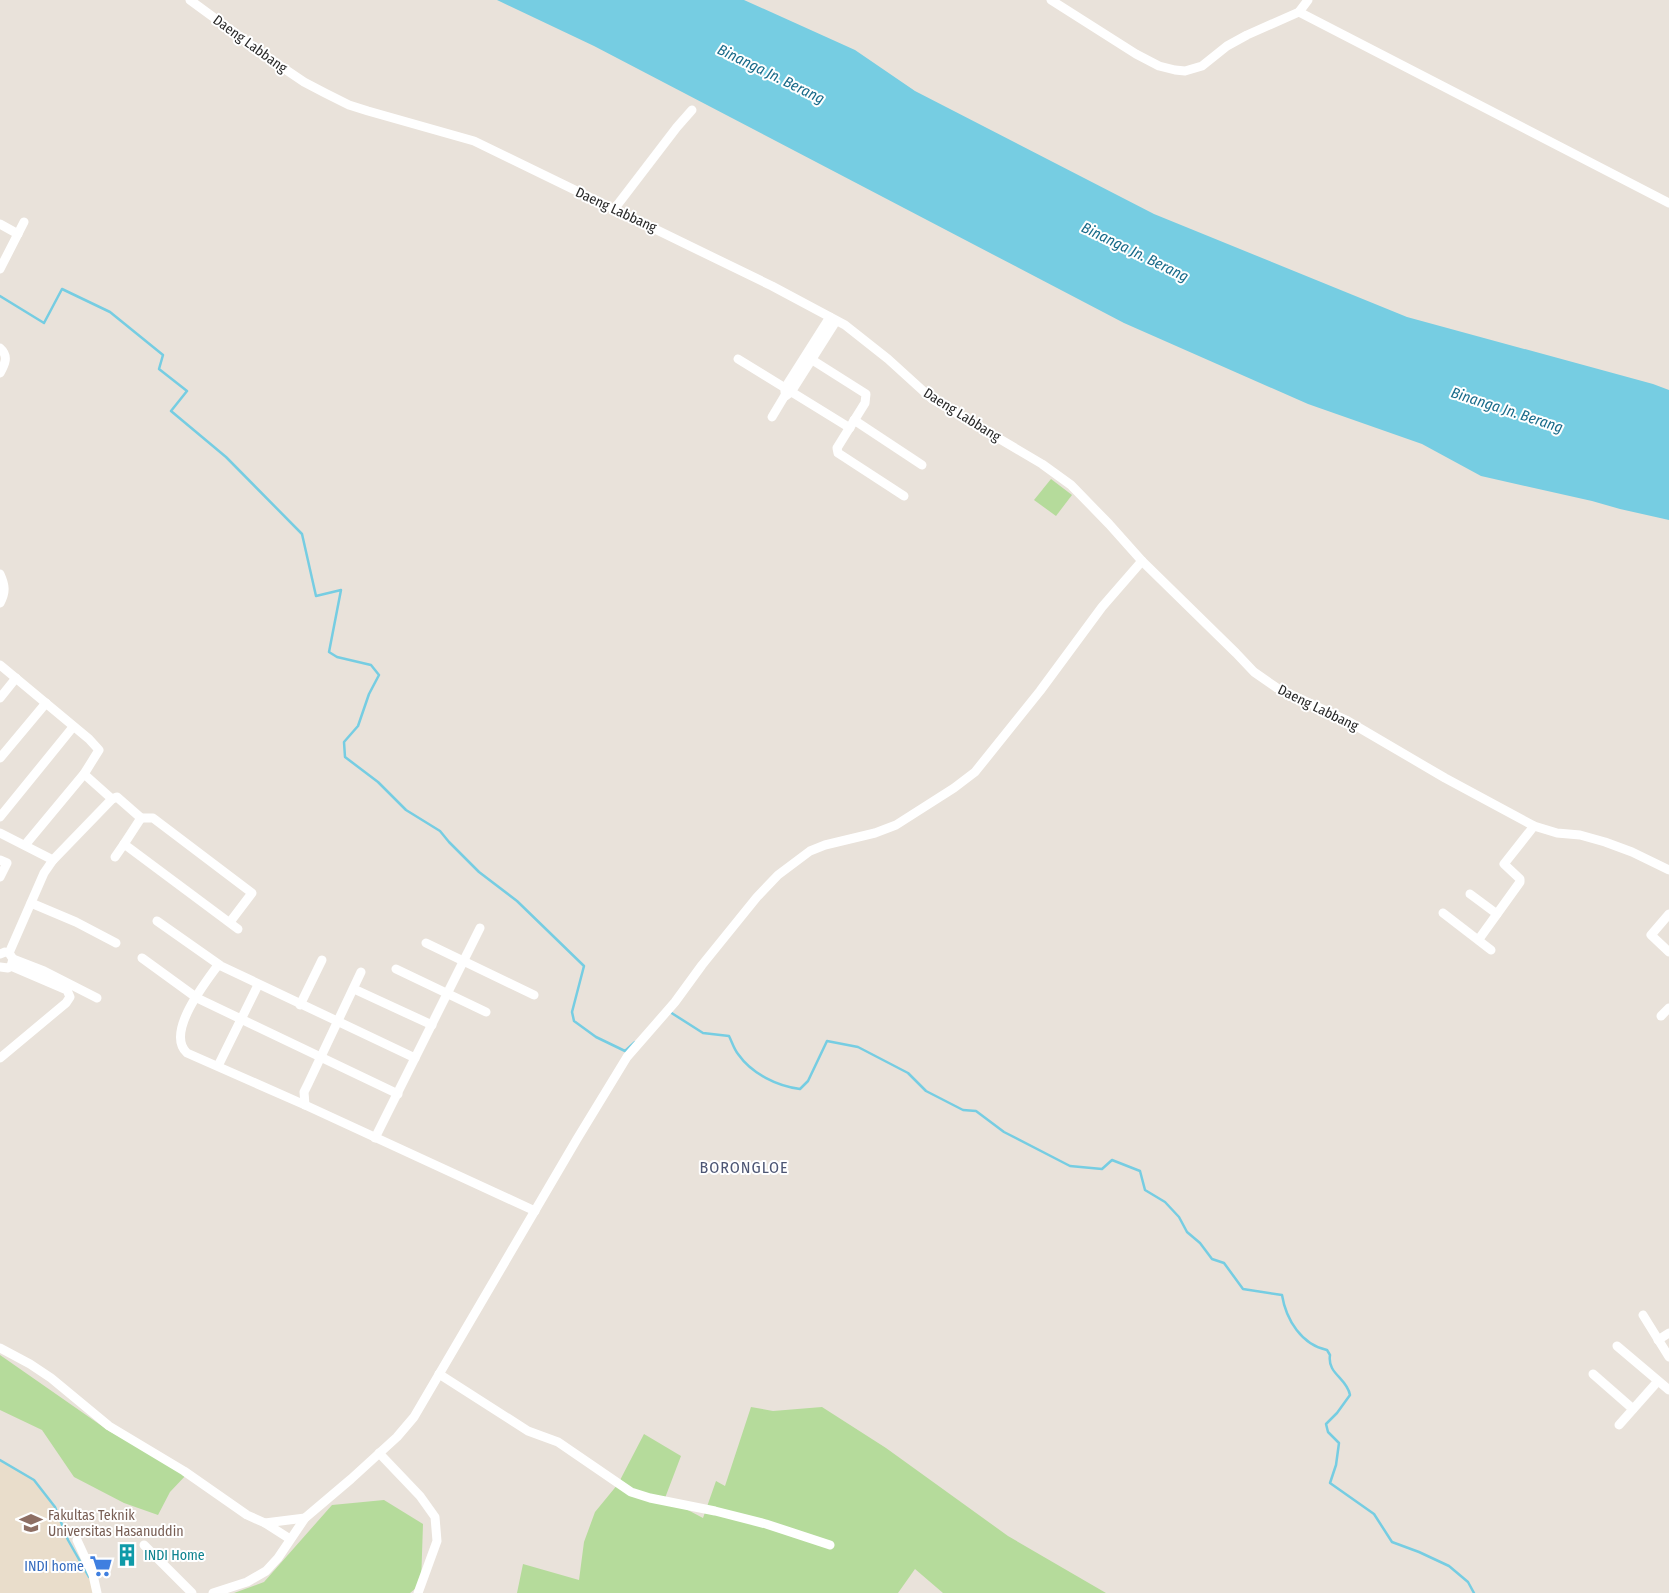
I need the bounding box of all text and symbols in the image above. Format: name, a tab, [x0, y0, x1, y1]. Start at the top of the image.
street label: Daeng Labbang	[210, 11, 291, 77]
water label: Binanga Jn. Berang	[715, 40, 828, 108]
street label: Daeng Labbang	[573, 184, 660, 236]
water label: Binanga Jn. Berang	[1079, 218, 1192, 286]
water label: Binanga Jn. Berang	[1449, 383, 1565, 437]
street label: Daeng Labbang	[920, 385, 1004, 446]
street label: Daeng Labbang	[1275, 681, 1361, 735]
district label: BORONGLOE	[699, 1158, 789, 1177]
place label: Fakultas Teknik Universitas Hasanuddin	[48, 1507, 184, 1540]
school or university icon: Fakultas Teknik Universitas Hasanuddin	[18, 1510, 44, 1536]
building icon: INDI Home	[114, 1542, 140, 1568]
place label: INDI Home	[144, 1547, 205, 1564]
supermarket icon: INDI home	[88, 1553, 114, 1579]
place label: INDI home	[24, 1558, 84, 1575]

